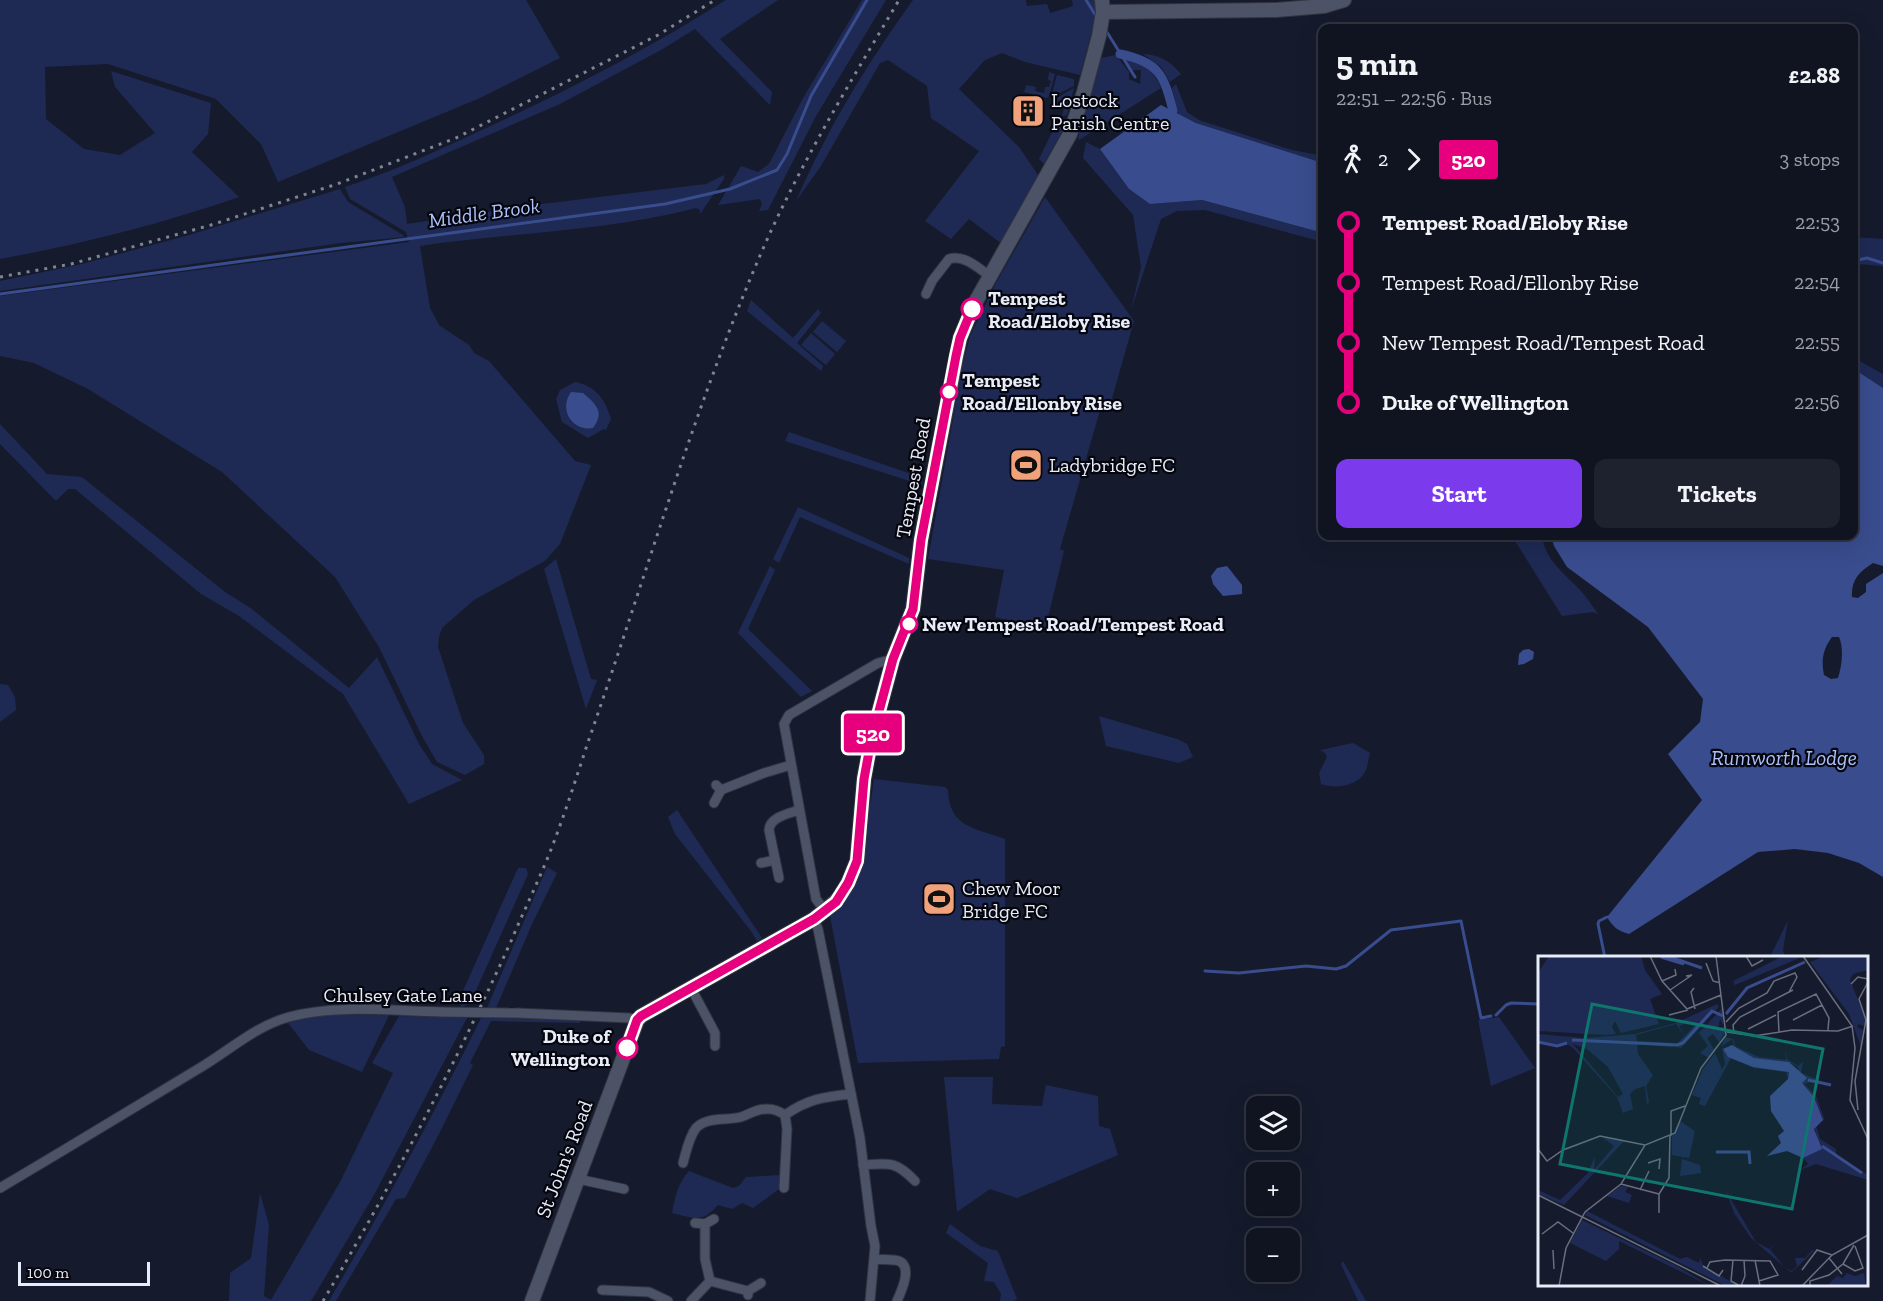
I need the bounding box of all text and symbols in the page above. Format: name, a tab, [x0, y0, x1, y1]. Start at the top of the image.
text: 5 min	[1336, 44, 1418, 83]
text: £2.88	[1789, 62, 1840, 89]
text: 22:51 – 22:56 · Bus	[1336, 86, 1492, 110]
place label: Lostock Parish Centre	[1051, 88, 1169, 135]
building icon: Lostock Parish Centre	[1010, 93, 1046, 129]
icon: walk	[1336, 143, 1369, 176]
icon: forward	[1397, 143, 1430, 176]
text: 2	[1378, 147, 1388, 171]
text: 520	[1451, 147, 1486, 172]
text: 3 stops	[1779, 147, 1840, 171]
water label: Middle Brook	[427, 192, 541, 233]
text: Tempest Road/Eloby Rise	[1382, 209, 1628, 236]
text: 22:53	[1795, 210, 1840, 234]
text: Tempest Road/Ellonby Rise	[1382, 269, 1639, 296]
text: 22:54	[1794, 270, 1840, 294]
place label: Tempest Road/Eloby Rise	[988, 286, 1131, 333]
marker: Tempest Road/Eloby Rise	[961, 298, 983, 320]
text: New Tempest Road/Tempest Road	[1382, 329, 1704, 356]
text: 22:55	[1794, 330, 1840, 354]
place label: Tempest Road/Ellonby Rise	[962, 368, 1122, 415]
marker: Tempest Road/Ellonby Rise	[940, 383, 958, 401]
text: Duke of Wellington	[1382, 389, 1569, 416]
text: 22:56	[1794, 390, 1840, 414]
street label: Tempest Road	[891, 416, 935, 540]
sports icon: Ladybridge FC	[1008, 447, 1044, 483]
place label: Ladybridge FC	[1049, 453, 1175, 477]
button: Start	[1336, 459, 1582, 528]
button: Tickets	[1594, 459, 1840, 528]
place label: New Tempest Road/Tempest Road	[922, 612, 1224, 636]
marker: New Tempest Road/Tempest Road	[900, 615, 918, 633]
line badge: 520	[838, 714, 908, 752]
text: 520	[856, 721, 890, 746]
water label: Rumworth Lodge	[1711, 745, 1857, 770]
place label: Chew Moor Bridge FC	[962, 876, 1061, 923]
sports icon: Chew Moor Bridge FC	[921, 881, 957, 917]
inset map	[1538, 956, 1868, 1286]
street label: Chulsey Gate Lane	[324, 983, 483, 1007]
place label: Duke of Wellington	[511, 1024, 612, 1071]
marker: Duke of Wellington	[616, 1037, 638, 1059]
map controls	[1246, 1096, 1300, 1282]
button: layers	[1246, 1096, 1300, 1150]
street label: St John's Road	[531, 1097, 597, 1221]
button: +	[1246, 1162, 1300, 1216]
button: −	[1246, 1228, 1300, 1282]
scale bar	[18, 1259, 150, 1286]
text: 100 m	[27, 1263, 69, 1282]

